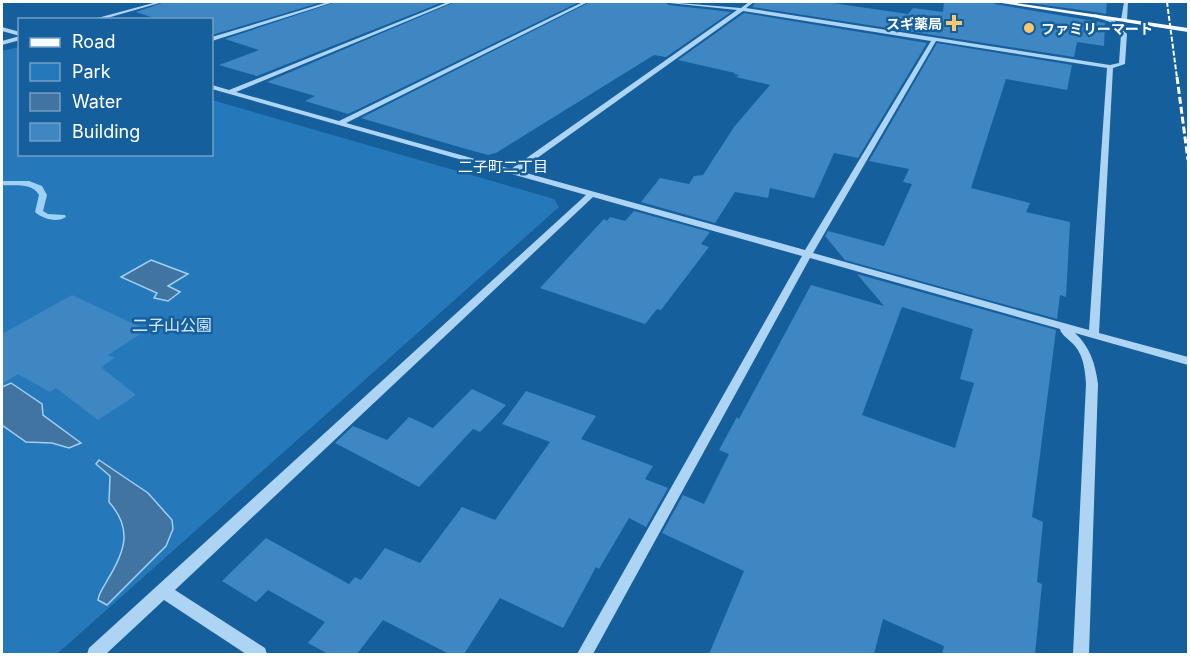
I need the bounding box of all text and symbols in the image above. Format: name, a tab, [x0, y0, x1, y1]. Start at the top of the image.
place label: スギ薬局	[886, 15, 942, 32]
marker: スギ薬局	[947, 16, 961, 30]
legend	[18, 18, 213, 156]
place label: ファミリーマート	[1041, 20, 1153, 37]
marker: ファミリーマート	[1022, 21, 1036, 35]
text: Road	[72, 31, 115, 52]
text: Park	[72, 61, 111, 82]
text: Water	[72, 91, 122, 112]
text: Building	[72, 121, 140, 142]
district label: 二子町二丁目	[458, 157, 548, 176]
park label: 二子山公園	[132, 315, 212, 335]

